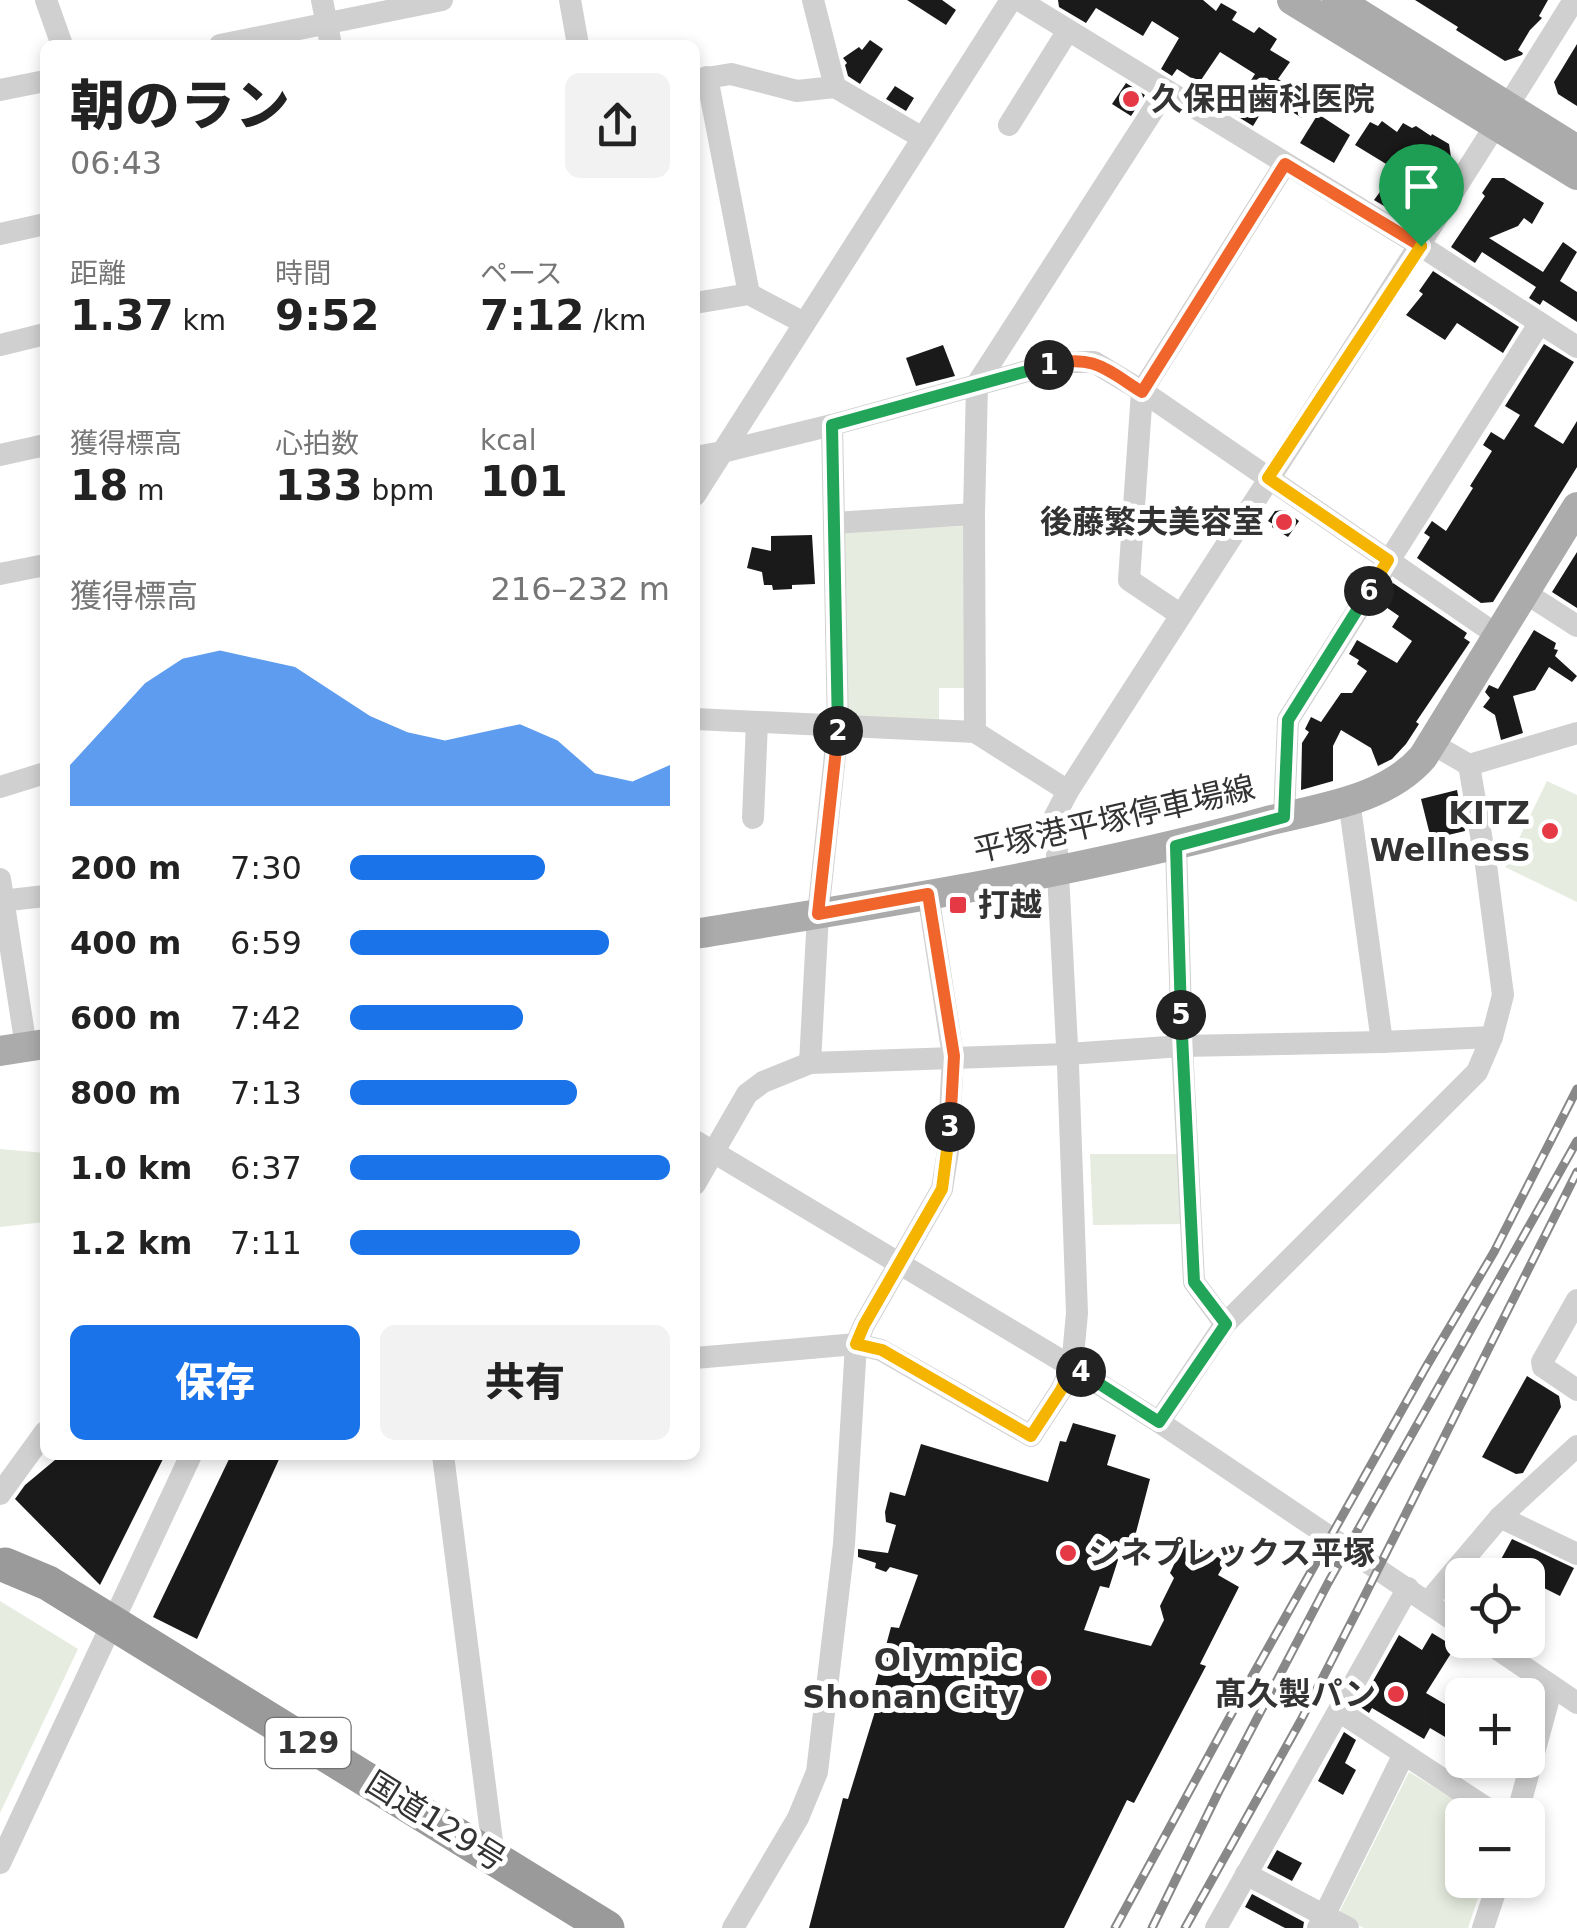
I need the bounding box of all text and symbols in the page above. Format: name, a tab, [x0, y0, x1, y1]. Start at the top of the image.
button: share	[565, 73, 670, 178]
text: 朝のラン	[70, 74, 290, 138]
place label: 久保田歯科医院	[1151, 80, 1375, 118]
marker: 久保田歯科医院	[1120, 88, 1142, 110]
text: 06:43	[70, 144, 162, 182]
pin	[1379, 144, 1464, 247]
icon: arrive	[1394, 159, 1449, 214]
text: 距離	[70, 257, 126, 290]
text: 時間	[275, 257, 331, 290]
text: ペース	[480, 257, 563, 290]
text: 1.37	[70, 291, 174, 340]
text: 9:52	[275, 291, 379, 340]
text: 7:12	[480, 291, 584, 340]
text: km	[174, 304, 226, 337]
text: /km	[584, 304, 646, 337]
pin: 1	[1024, 340, 1074, 390]
text: 1	[1039, 348, 1059, 381]
text: kcal	[480, 424, 537, 457]
text: 獲得標高	[70, 427, 182, 460]
text: 心拍数	[275, 427, 359, 460]
text: 101	[480, 457, 568, 506]
text: 18	[70, 461, 128, 510]
text: 133	[275, 461, 363, 510]
text: m	[128, 474, 165, 507]
text: bpm	[363, 474, 434, 507]
place label: 後藤繁夫美容室	[1040, 503, 1264, 541]
marker: 後藤繁夫美容室	[1273, 511, 1295, 533]
pin: 6	[1344, 566, 1394, 616]
text: 216–232 m	[491, 570, 670, 608]
text: 6	[1359, 574, 1379, 607]
text: 獲得標高	[70, 577, 198, 615]
pin: 2	[813, 706, 863, 756]
text: 2	[828, 714, 848, 747]
street label: 平塚港平塚停車場線	[969, 768, 1259, 870]
place label: KITZ Wellness	[1370, 794, 1530, 869]
marker: KITZ Wellness	[1539, 820, 1561, 842]
text: 200 m	[70, 849, 181, 887]
text: 7:30	[230, 849, 302, 887]
place label: 打越	[978, 886, 1042, 924]
marker: 打越	[947, 894, 969, 916]
text: 400 m	[70, 924, 181, 962]
text: 6:59	[230, 924, 302, 962]
pin: 5	[1156, 990, 1206, 1040]
text: 5	[1171, 998, 1191, 1031]
text: 600 m	[70, 999, 181, 1037]
text: 7:42	[230, 999, 302, 1037]
text: 800 m	[70, 1074, 181, 1112]
text: 7:13	[230, 1074, 302, 1112]
pin: 3	[925, 1102, 975, 1152]
text: 3	[940, 1110, 960, 1143]
text: 1.0 km	[70, 1149, 192, 1187]
text: 6:37	[230, 1149, 302, 1187]
text: 1.2 km	[70, 1224, 192, 1262]
text: 7:11	[230, 1224, 302, 1262]
button: 保存	[70, 1325, 360, 1440]
button: 共有	[380, 1325, 670, 1440]
pin: 4	[1056, 1347, 1106, 1397]
text: 4	[1071, 1355, 1091, 1388]
place label: シネプレックス平塚	[1088, 1534, 1375, 1572]
marker: シネプレックス平塚	[1057, 1542, 1079, 1564]
map controls	[1445, 1558, 1545, 1898]
button: locate	[1445, 1558, 1545, 1658]
place label: Olympic Shonan City	[802, 1641, 1019, 1716]
marker: Olympic Shonan City	[1028, 1667, 1050, 1689]
place label: 髙久製パン	[1214, 1675, 1376, 1713]
button: +	[1445, 1678, 1545, 1778]
marker: 髙久製パン	[1385, 1683, 1407, 1705]
road number: 129	[266, 1718, 350, 1768]
street label: 国道129号	[359, 1763, 513, 1879]
button: −	[1445, 1798, 1545, 1898]

